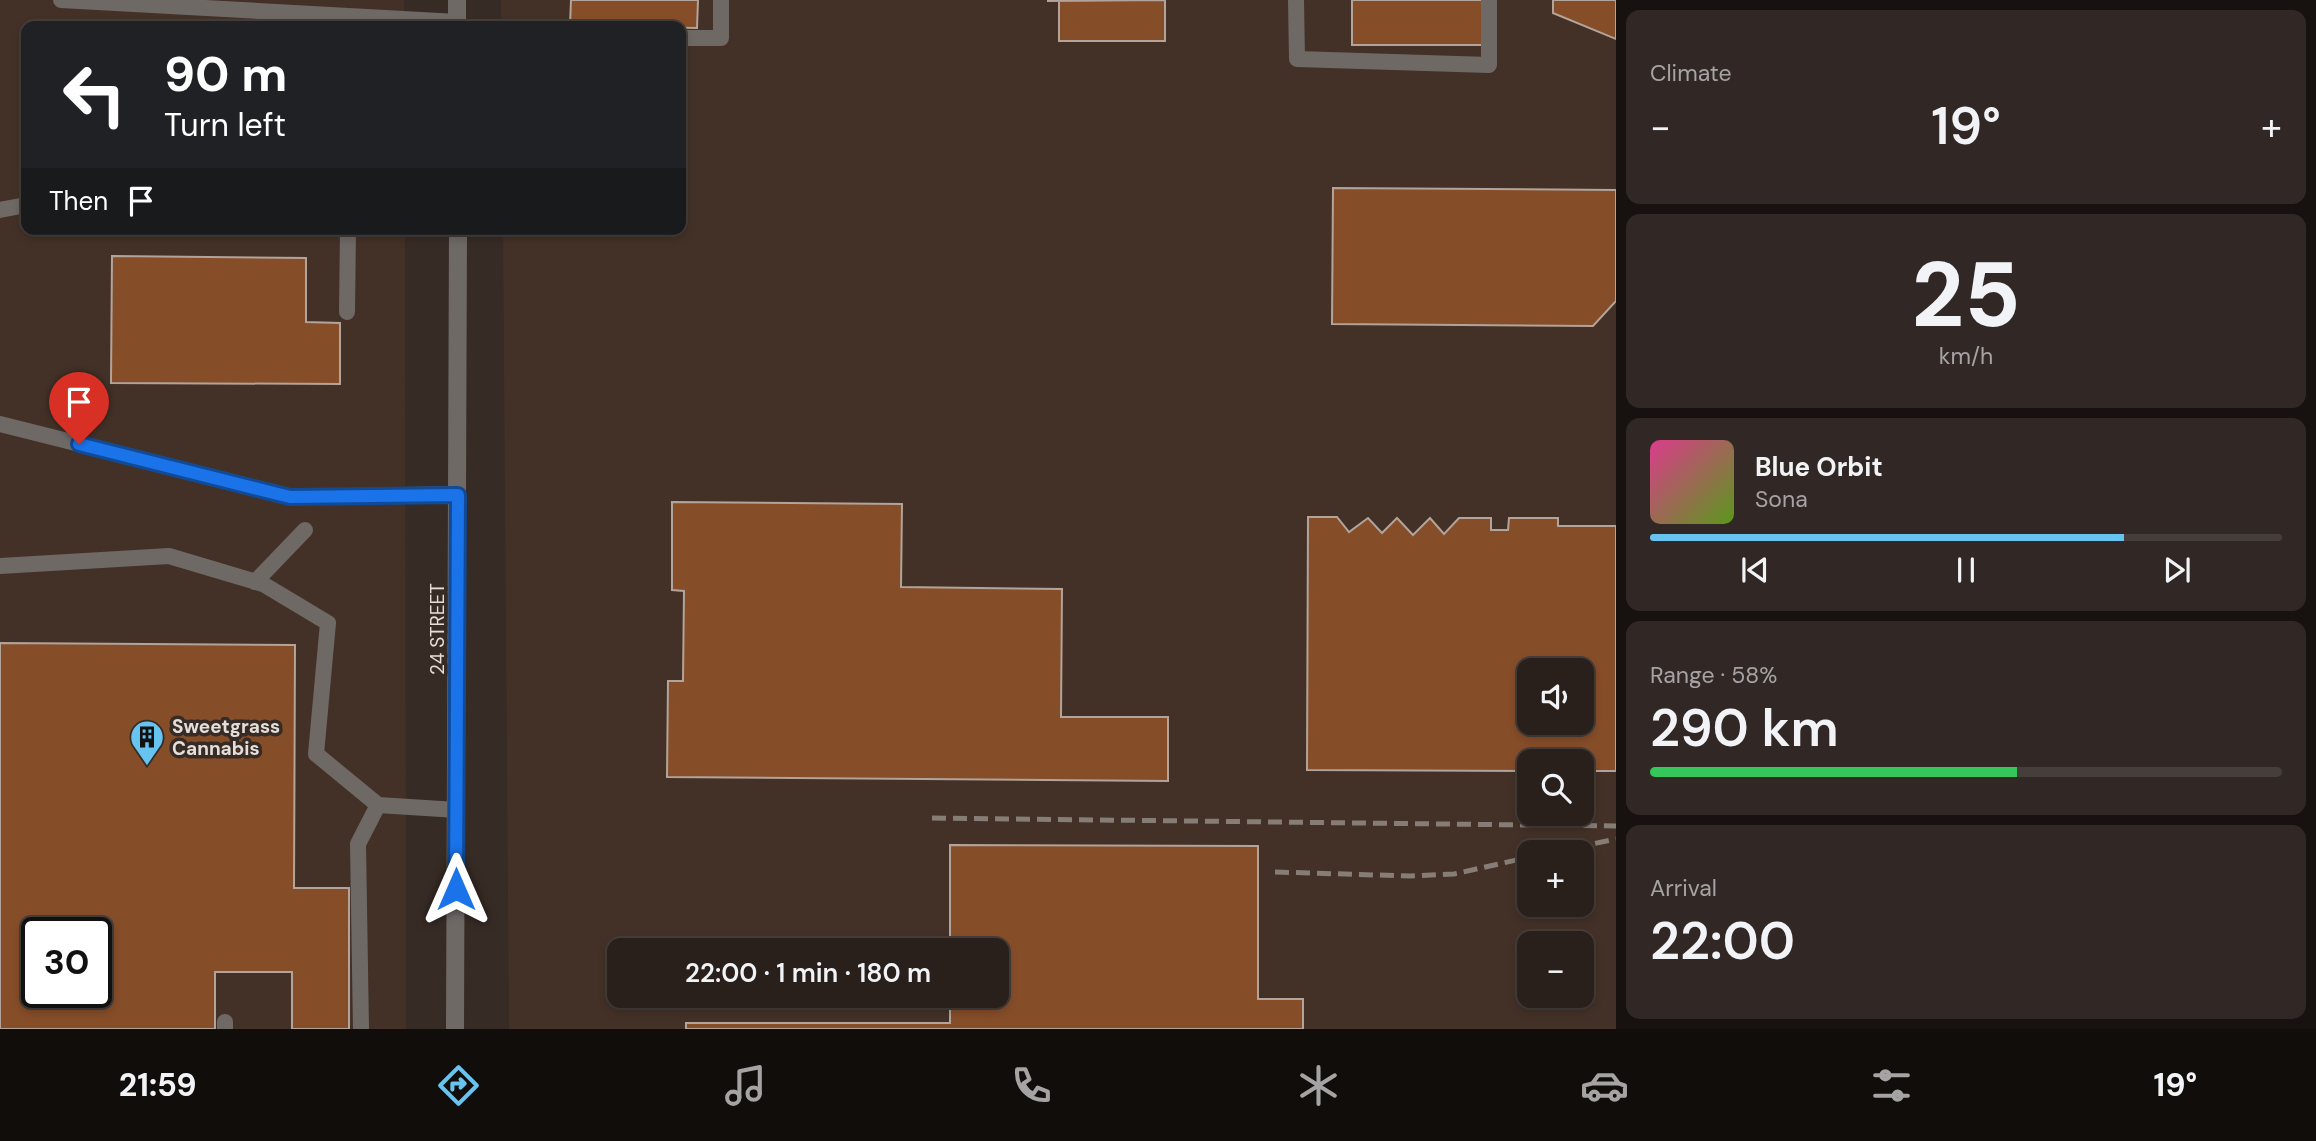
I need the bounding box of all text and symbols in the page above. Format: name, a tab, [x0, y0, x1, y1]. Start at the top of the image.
text: 90 m	[164, 42, 287, 106]
icon: left	[49, 49, 140, 140]
text: Climate	[1650, 58, 1732, 88]
text: 19°	[1931, 92, 2001, 160]
text: −	[1650, 102, 1671, 152]
text: +	[2261, 102, 2282, 152]
text: Turn left	[164, 104, 286, 146]
icon: arrive	[122, 182, 160, 220]
text: Then	[49, 184, 108, 218]
text: 25	[1911, 236, 2021, 354]
text: km/h	[1939, 341, 1993, 371]
pin	[49, 372, 109, 444]
icon: arrive	[60, 383, 98, 421]
text: Blue Orbit	[1755, 450, 1883, 484]
text: Sona	[1755, 484, 1808, 514]
icon: previous	[1736, 551, 1774, 589]
icon: pause	[1947, 551, 1985, 589]
icon: next	[2158, 551, 2196, 589]
street label: 24 STREET	[425, 583, 450, 675]
map controls	[1517, 658, 1594, 1008]
button: sound	[1517, 658, 1594, 735]
text: Range · 58%	[1650, 660, 1777, 690]
text: 290 km	[1650, 694, 1839, 762]
place label: Sweetgrass Cannabis	[172, 714, 280, 761]
building icon: Sweetgrass Cannabis	[128, 718, 166, 767]
button: search	[1517, 749, 1594, 826]
button: +	[1517, 840, 1594, 917]
position arrow	[419, 852, 493, 926]
text: Arrival	[1650, 873, 1717, 903]
text: 22:00	[1650, 907, 1795, 975]
speed limit sign: 30	[21, 917, 112, 1008]
button: −	[1517, 931, 1594, 1008]
text: 22:00 · 1 min · 180 m	[685, 956, 931, 990]
icon: directions	[434, 1061, 483, 1110]
icon: music	[721, 1061, 770, 1110]
icon: phone	[1007, 1061, 1056, 1110]
icon: climate	[1294, 1061, 1343, 1110]
icon: car	[1580, 1061, 1629, 1110]
icon: filters	[1867, 1061, 1916, 1110]
text: 21:59	[119, 1064, 197, 1106]
text: 19°	[2154, 1064, 2197, 1106]

